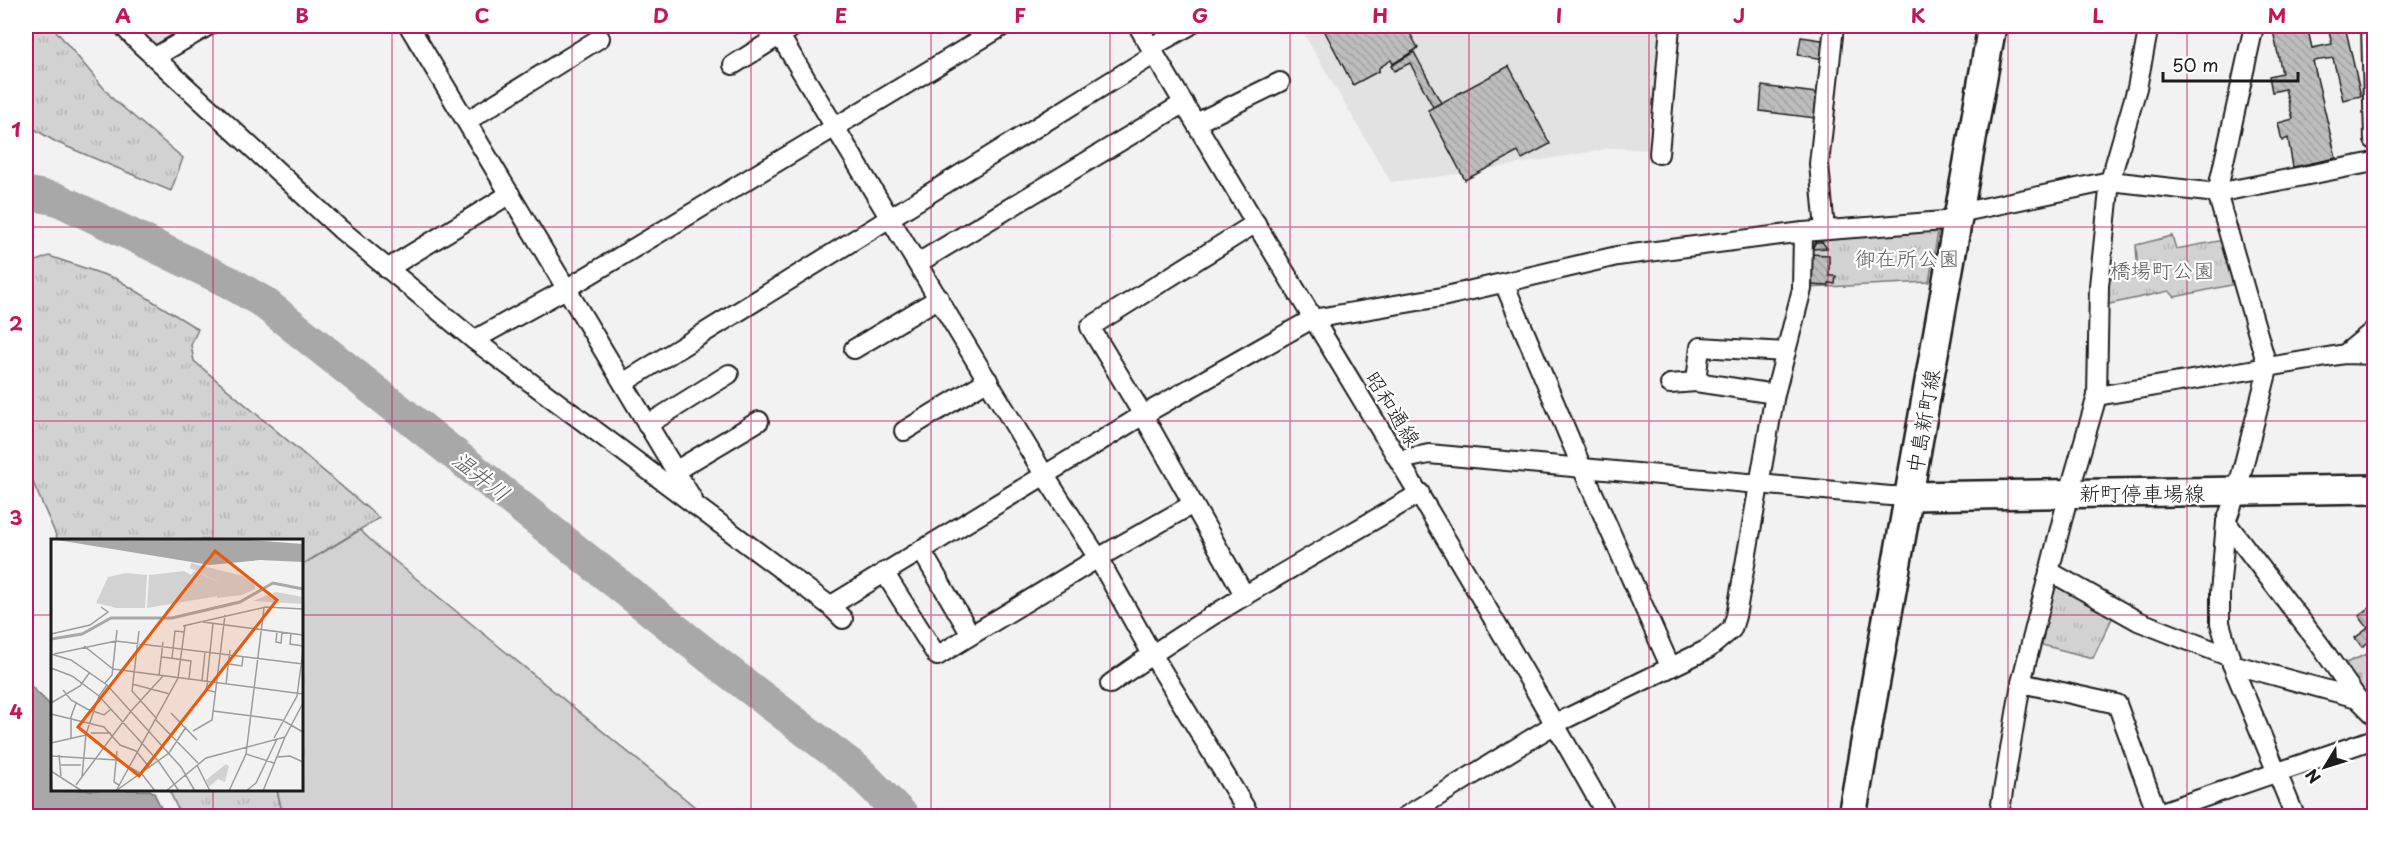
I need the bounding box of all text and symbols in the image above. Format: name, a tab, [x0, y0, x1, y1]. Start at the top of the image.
text: A	[115, 0, 131, 30]
text: B	[295, 0, 309, 30]
text: C	[474, 0, 490, 30]
text: D	[653, 0, 669, 30]
text: E	[835, 0, 847, 30]
text: F	[1014, 0, 1026, 30]
text: G	[1192, 0, 1208, 30]
text: H	[1372, 0, 1388, 30]
text: I	[1556, 0, 1562, 30]
text: J	[1733, 0, 1745, 30]
text: K	[1911, 0, 1926, 30]
text: L	[2092, 0, 2104, 30]
text: M	[2268, 0, 2286, 30]
scale bar	[2163, 45, 2298, 83]
text: 50 m	[2172, 51, 2219, 78]
text: 1	[11, 114, 21, 144]
park label: 御在所公園	[1855, 241, 1960, 273]
park label: 橋場町公園	[2110, 253, 2215, 285]
text: 2	[9, 308, 23, 338]
street label: 昭和通線	[1358, 364, 1430, 452]
street label: 中島新町線	[1897, 367, 1947, 475]
water label: 温井川	[446, 442, 518, 508]
street label: 新町停車場線	[2079, 476, 2205, 508]
text: 3	[9, 502, 23, 532]
inset map	[51, 539, 303, 791]
text: 4	[9, 696, 23, 726]
north arrow	[2295, 737, 2355, 797]
text: N	[2299, 764, 2326, 789]

